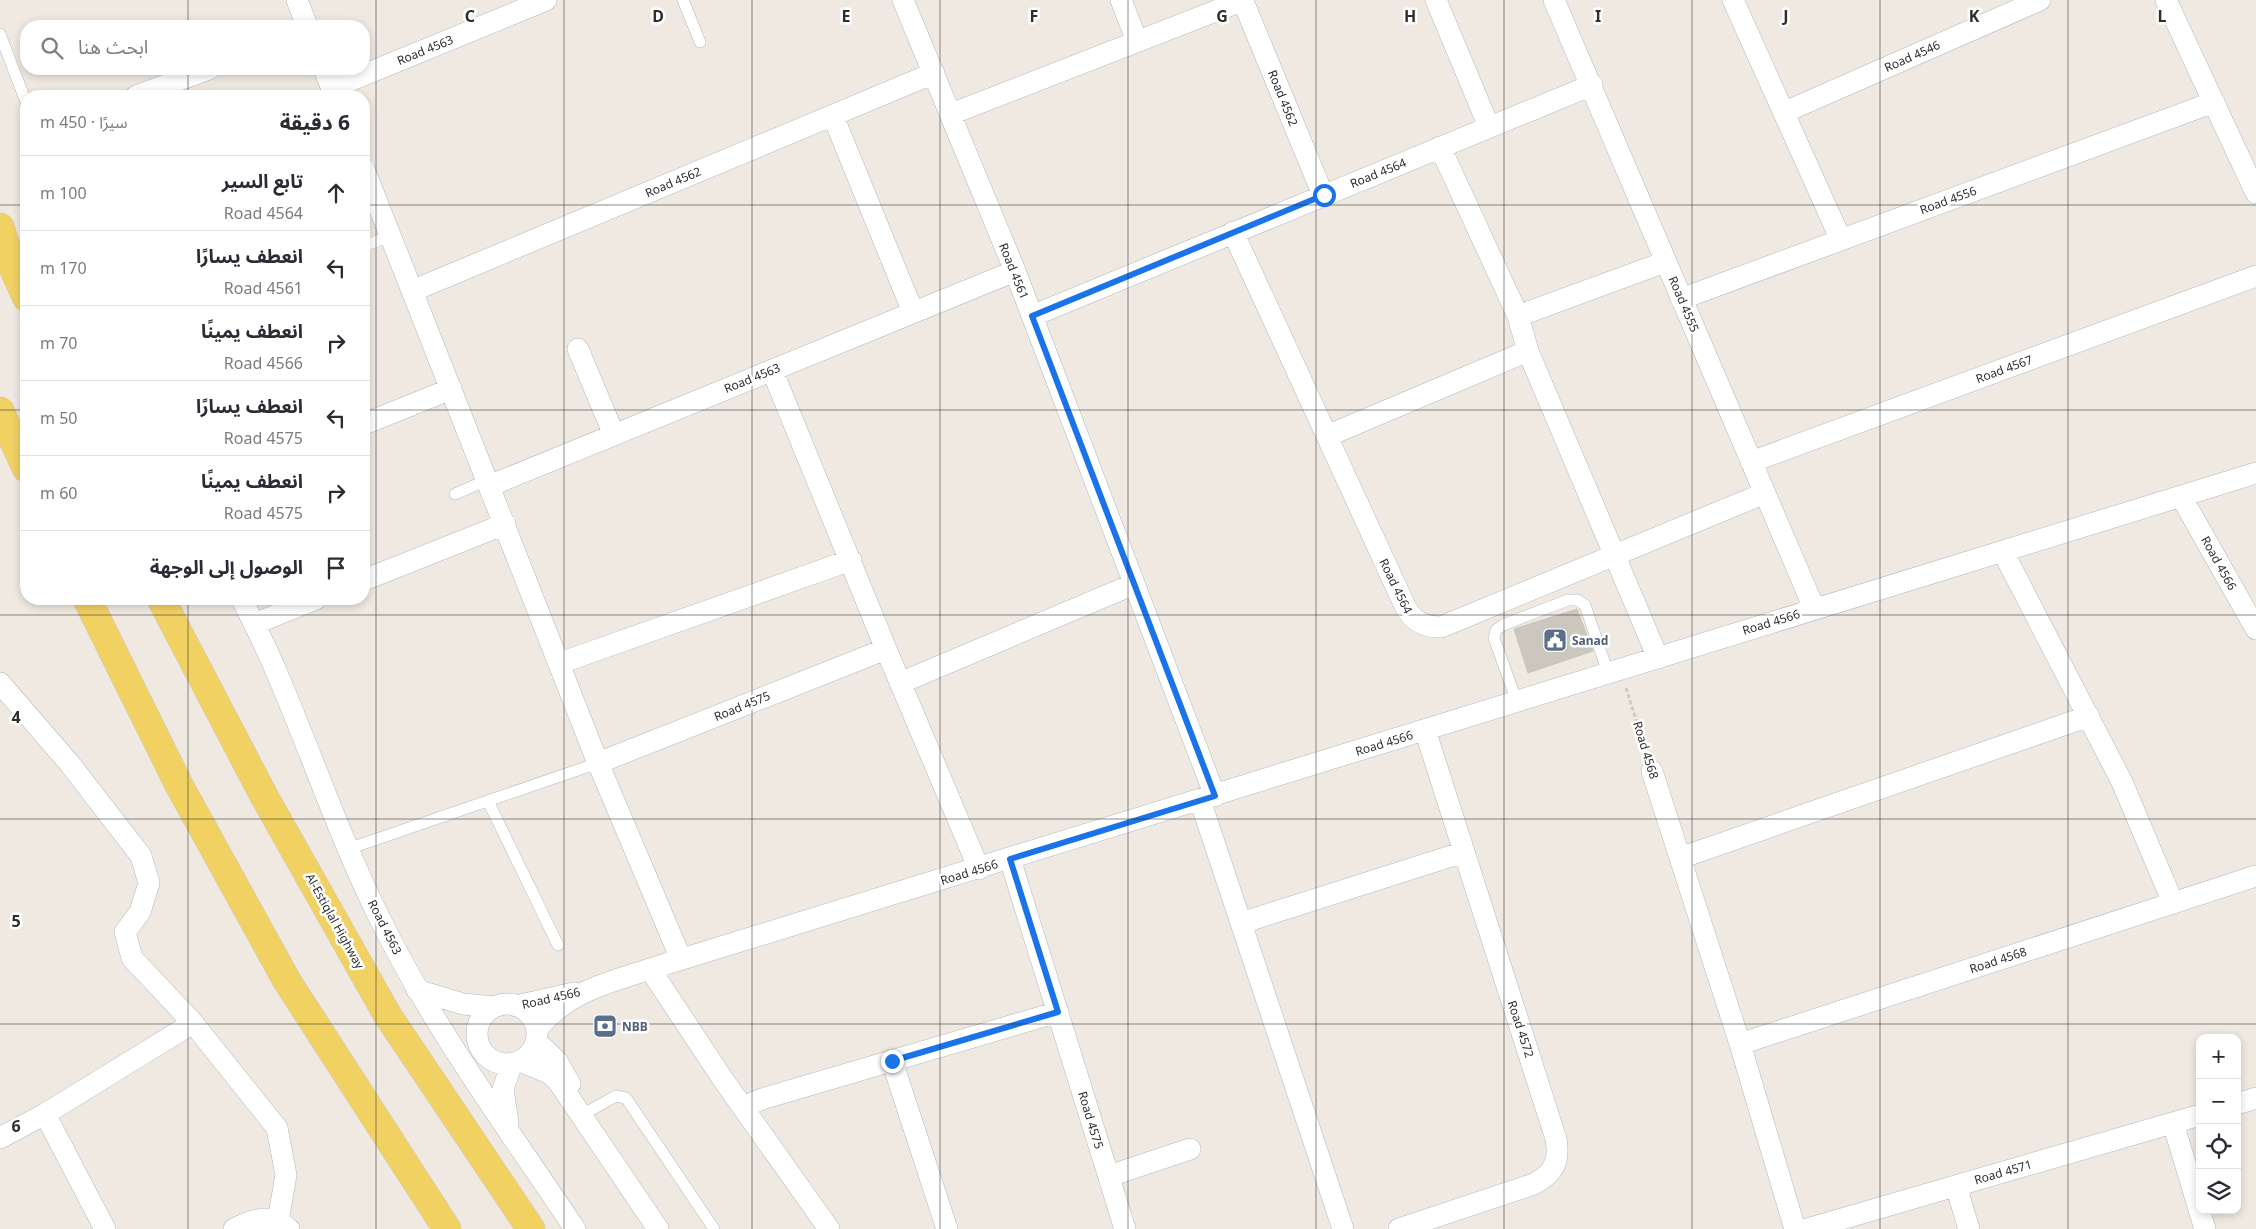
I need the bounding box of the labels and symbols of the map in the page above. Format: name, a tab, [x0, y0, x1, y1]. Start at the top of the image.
text: C	[465, 5, 475, 27]
text: D	[652, 5, 664, 27]
text: E	[842, 5, 851, 27]
text: F	[1030, 5, 1038, 27]
text: G	[1216, 5, 1228, 27]
text: H	[1404, 5, 1416, 27]
text: I	[1595, 5, 1601, 27]
text: J	[1781, 5, 1789, 27]
text: K	[1969, 5, 1980, 27]
text: L	[2158, 5, 2167, 27]
street label: Road 4563	[394, 31, 456, 69]
street label: Road 4546	[1881, 36, 1943, 76]
street label: Road 4562	[1264, 67, 1302, 129]
street label: Road 4564	[1347, 154, 1409, 192]
street label: Road 4562	[642, 163, 704, 201]
street label: Road 4556	[1917, 182, 1979, 218]
route start	[1313, 184, 1336, 207]
street label: Road 4561	[995, 240, 1033, 302]
street label: Road 4555	[1665, 273, 1703, 335]
street label: Road 4567	[1973, 351, 2035, 387]
street label: Road 4563	[721, 359, 783, 397]
street label: Road 4566	[2197, 533, 2241, 593]
street label: Road 4564	[1375, 556, 1417, 617]
street label: Road 4566	[1740, 605, 1802, 639]
public building icon: Sanad	[1542, 627, 1568, 653]
place label: Sanad	[1572, 632, 1608, 649]
street label: Road 4575	[711, 687, 773, 725]
text: 4	[11, 706, 21, 728]
street label: Road 4568	[1629, 719, 1663, 781]
street label: Road 4566	[1353, 726, 1415, 760]
street label: Road 4566	[938, 855, 1000, 889]
street label: Al-Estiqlal Highway	[302, 870, 369, 973]
street label: Road 4563	[364, 897, 406, 957]
text: 5	[11, 910, 21, 932]
street label: Road 4568	[1967, 943, 2029, 977]
street label: Road 4566	[520, 983, 582, 1013]
street label: Road 4572	[1504, 998, 1538, 1060]
bank icon: NBB	[592, 1013, 618, 1039]
place label: NBB	[622, 1018, 648, 1035]
route end	[881, 1050, 904, 1073]
street label: Road 4575	[1074, 1089, 1108, 1151]
text: 6	[11, 1115, 21, 1137]
street label: Road 4571	[1972, 1156, 2034, 1188]

